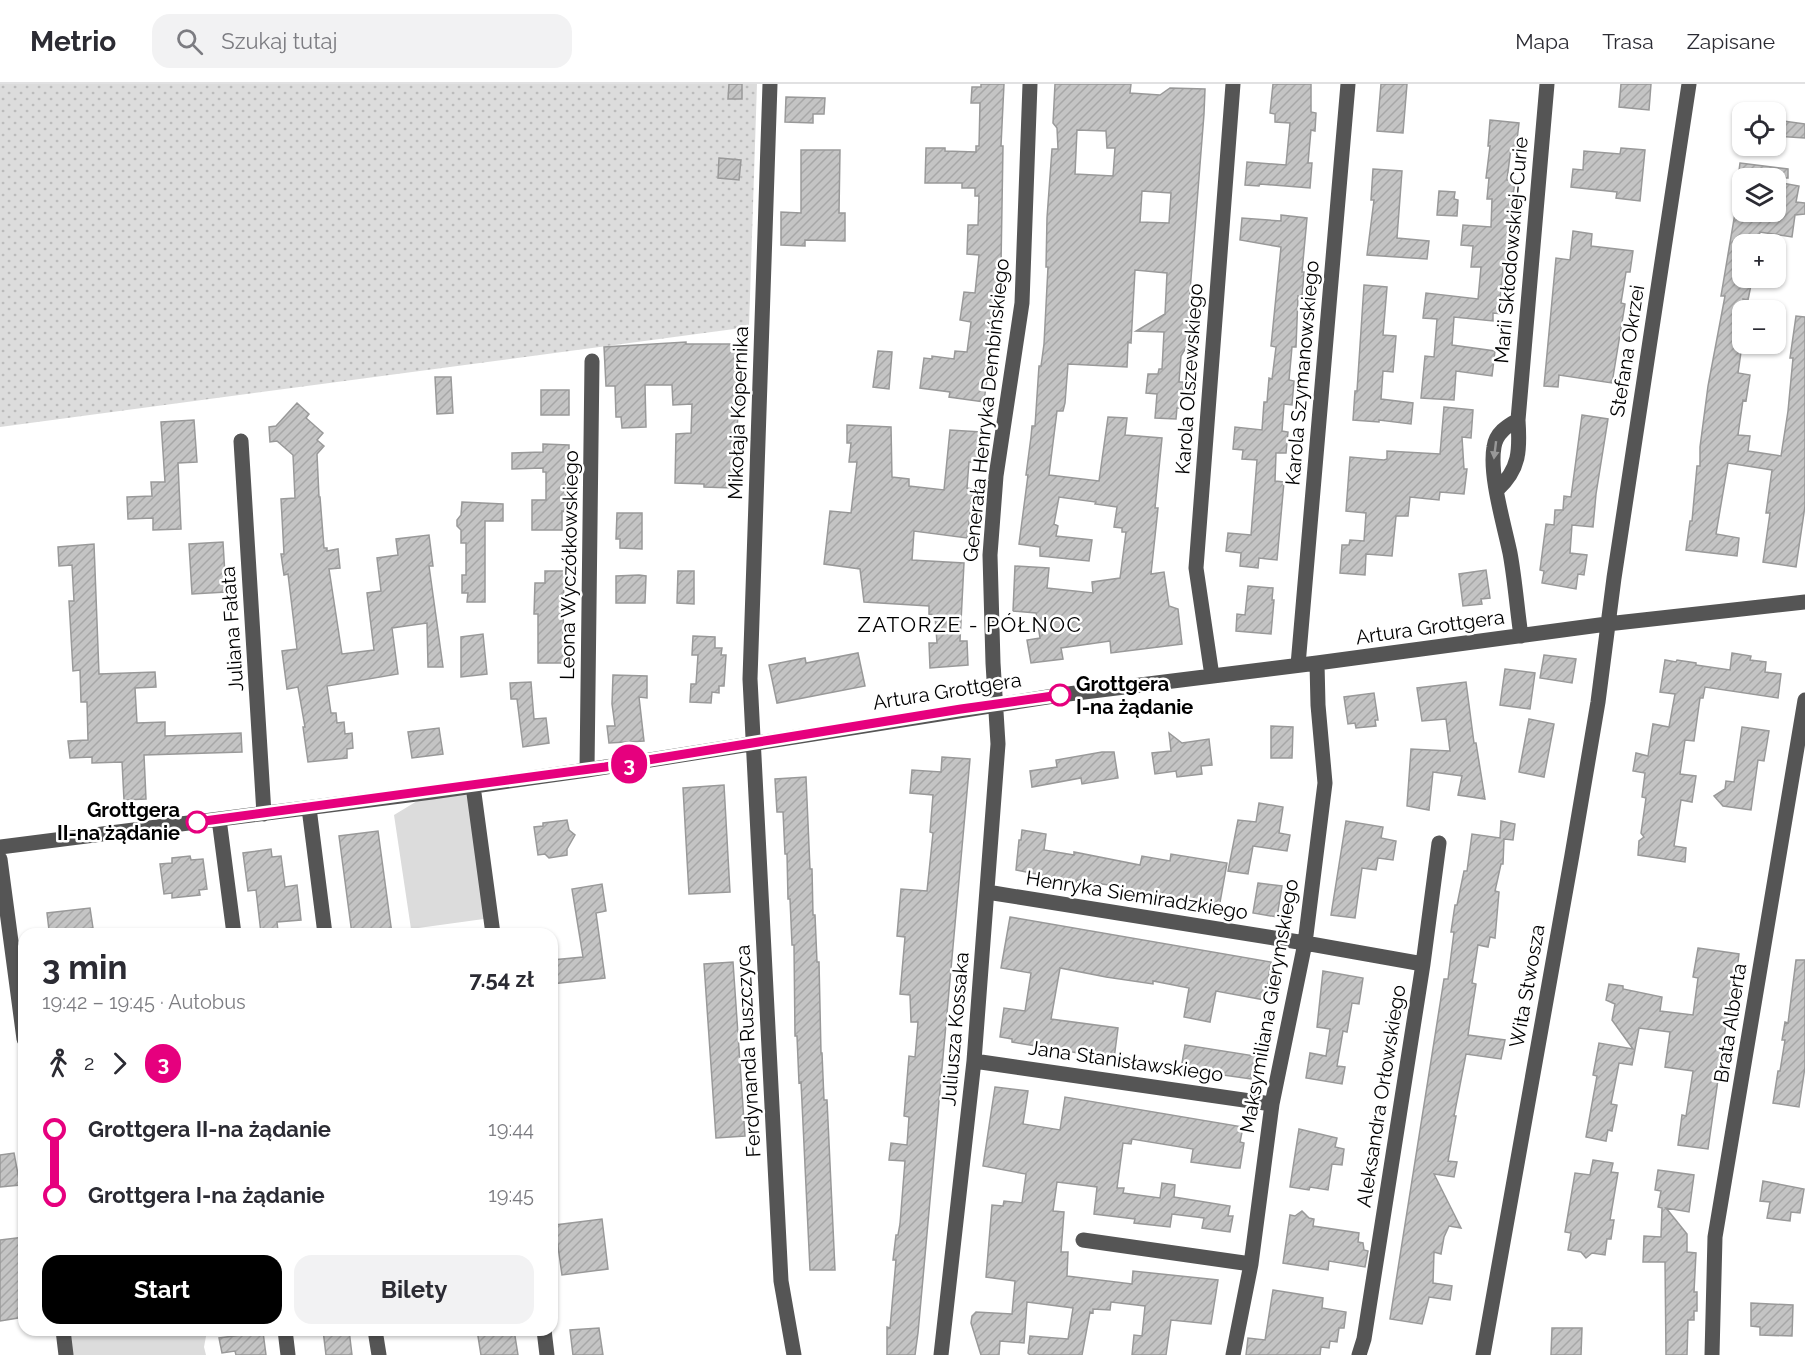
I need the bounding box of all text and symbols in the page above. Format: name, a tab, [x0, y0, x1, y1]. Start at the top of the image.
search box	[152, 14, 572, 68]
text: Metrio	[30, 25, 116, 58]
icon: search	[173, 25, 206, 58]
text: Szukaj tutaj	[221, 28, 337, 54]
text: Mapa	[1515, 29, 1569, 54]
text: Trasa	[1602, 29, 1654, 54]
text: Zapisane	[1687, 29, 1775, 54]
map controls	[1732, 102, 1786, 354]
button: locate	[1732, 102, 1786, 156]
street label: Marii Skłodowskiej-Curie	[1489, 135, 1533, 364]
button: layers	[1732, 168, 1786, 222]
button: +	[1732, 234, 1786, 288]
street label: Generała Henryka Dembińskiego	[958, 257, 1014, 563]
street label: Karola Szymanowskiego	[1280, 259, 1324, 486]
street label: Karola Olszewskiego	[1170, 282, 1208, 475]
street label: Stefana Okrzei	[1605, 283, 1649, 419]
button: −	[1732, 300, 1786, 354]
street label: Mikołaja Kopernika	[723, 326, 753, 500]
one-way arrow	[1490, 441, 1499, 460]
street label: Leona Wyczółkowskiego	[555, 450, 583, 680]
street label: Juliana Fałata	[216, 566, 248, 692]
street label: Artura Grottgera	[1354, 605, 1506, 649]
district label: ZATORZE - PÓŁNOC	[858, 612, 1082, 637]
street label: Artura Grottgera	[871, 667, 1023, 715]
place label: Grottgera I-na żądanie	[1076, 672, 1193, 719]
marker: Grottgera I-na żądanie	[1049, 684, 1071, 706]
line badge: 3	[610, 744, 648, 784]
text: 3	[623, 752, 635, 777]
place label: Grottgera II-na żądanie	[57, 798, 180, 845]
marker: Grottgera II-na żądanie	[186, 811, 208, 833]
street label: Henryka Siemiradzkiego	[1024, 866, 1250, 924]
street label: Maksymiliana Gierymskiego	[1235, 877, 1303, 1135]
street label: Wita Stwosza	[1504, 922, 1550, 1050]
street label: Ferdynanda Ruszczyca	[730, 944, 766, 1158]
text: 3 min	[42, 948, 127, 987]
street label: Juliusza Kossaka	[936, 951, 974, 1107]
street label: Brata Alberta	[1709, 961, 1751, 1085]
text: 7.54 zł	[469, 966, 534, 992]
street label: Aleksandra Orłowskiego	[1352, 983, 1410, 1209]
text: 19:42 – 19:45 · Autobus	[42, 990, 246, 1014]
street label: Jana Stanisławskiego	[1027, 1035, 1225, 1087]
icon: walk	[42, 1047, 75, 1080]
icon: forward	[103, 1047, 136, 1080]
text: 2	[84, 1051, 94, 1075]
text: 3	[157, 1051, 169, 1076]
text: Grottgera II-na żądanie	[88, 1116, 331, 1142]
text: 19:44	[488, 1117, 534, 1141]
text: Grottgera I-na żądanie	[88, 1182, 325, 1208]
text: 19:45	[488, 1183, 534, 1207]
button: Start	[42, 1255, 282, 1324]
button: Bilety	[294, 1255, 534, 1324]

